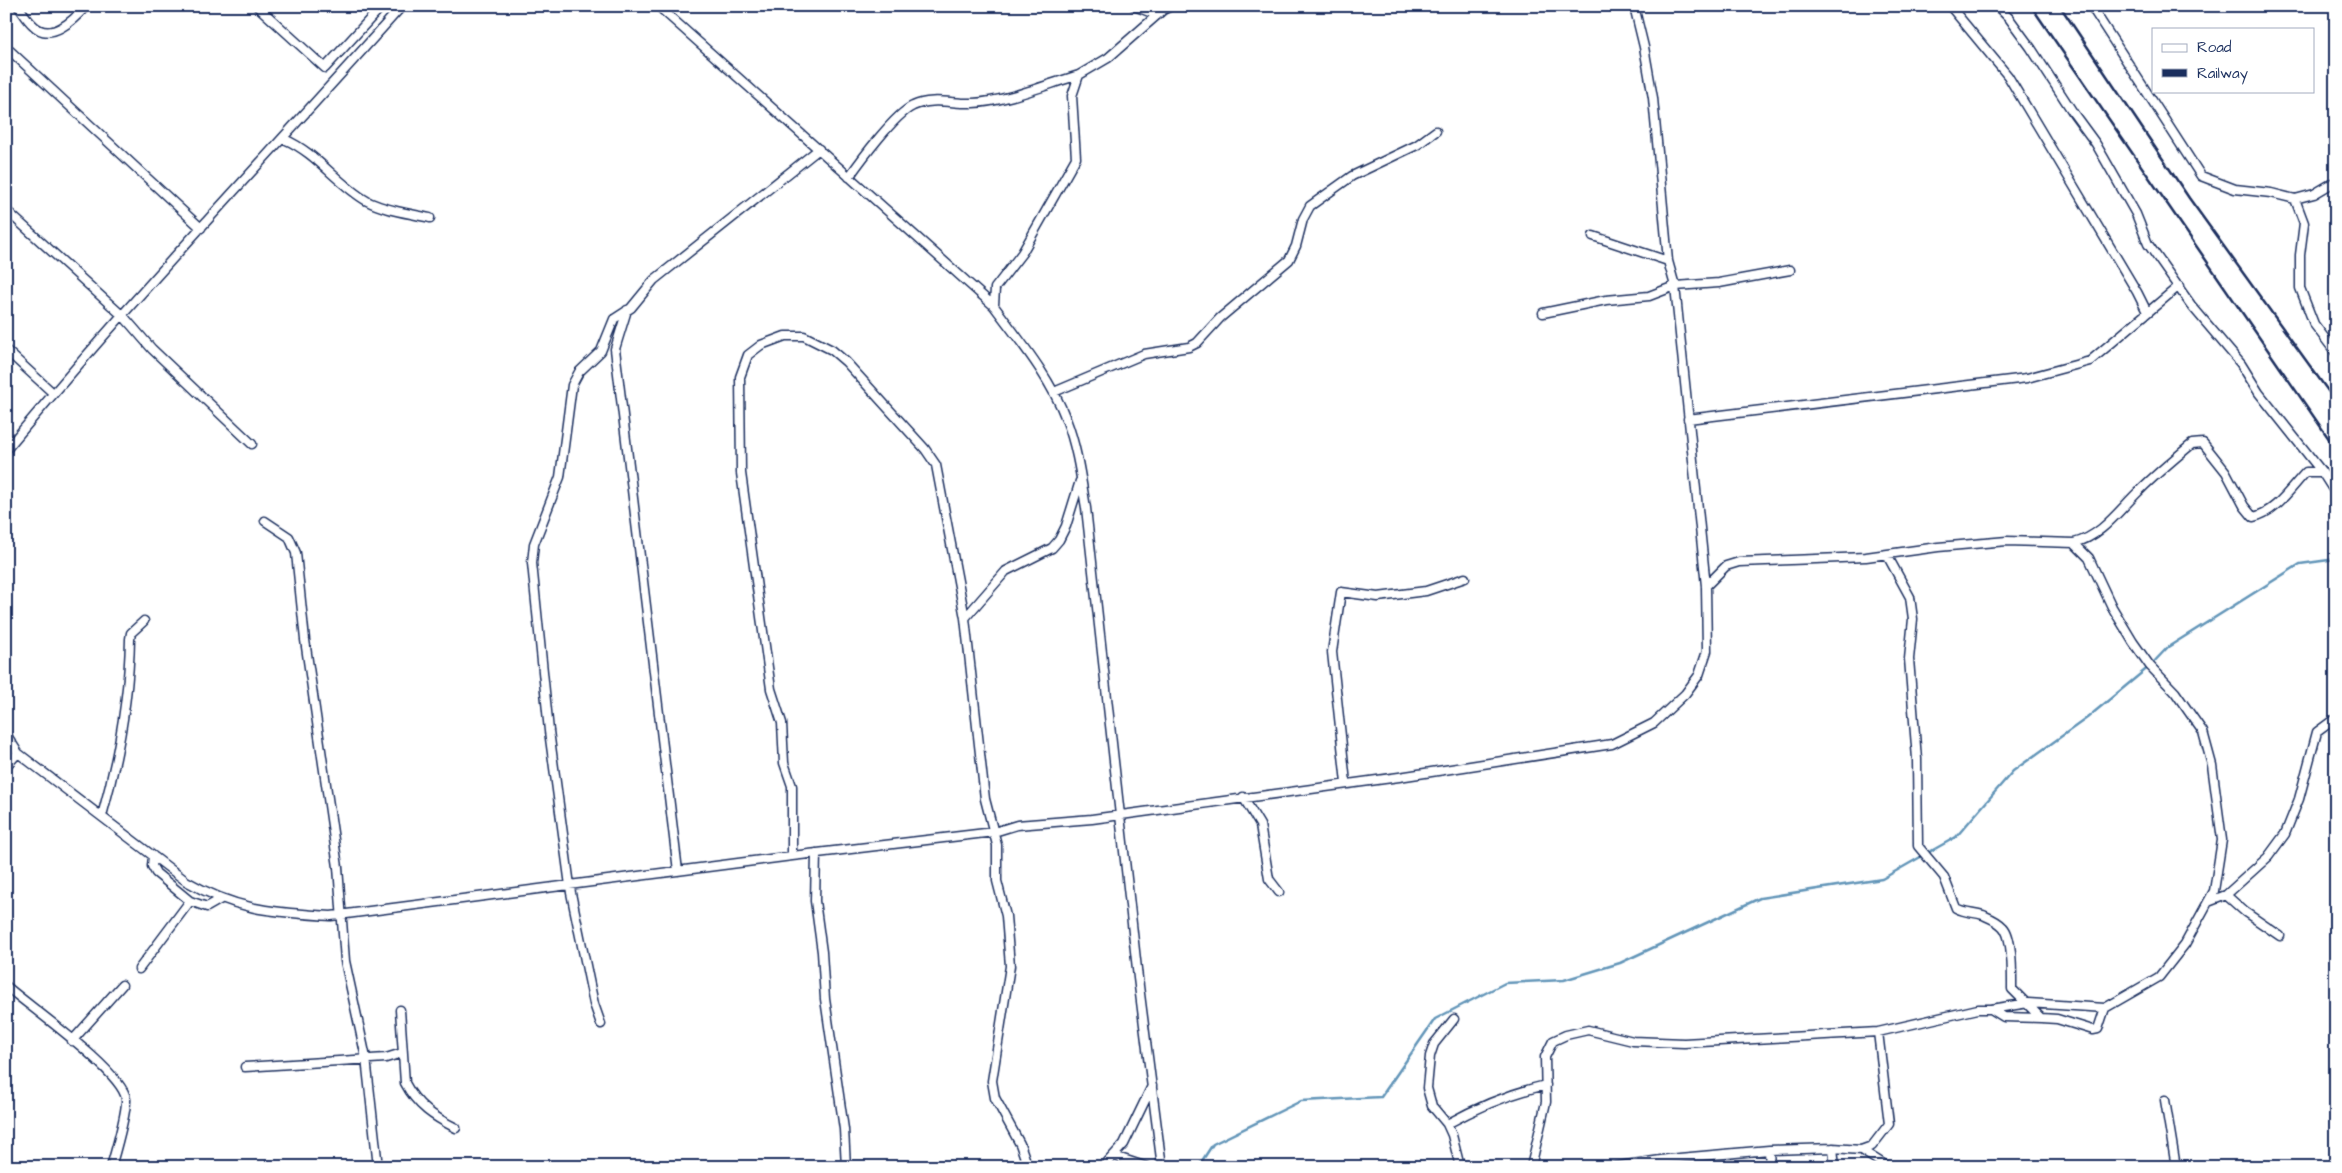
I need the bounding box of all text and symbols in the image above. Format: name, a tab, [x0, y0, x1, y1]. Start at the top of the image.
legend	[2152, 28, 2314, 92]
text: Road	[2197, 37, 2232, 58]
text: Railway	[2197, 63, 2248, 85]

